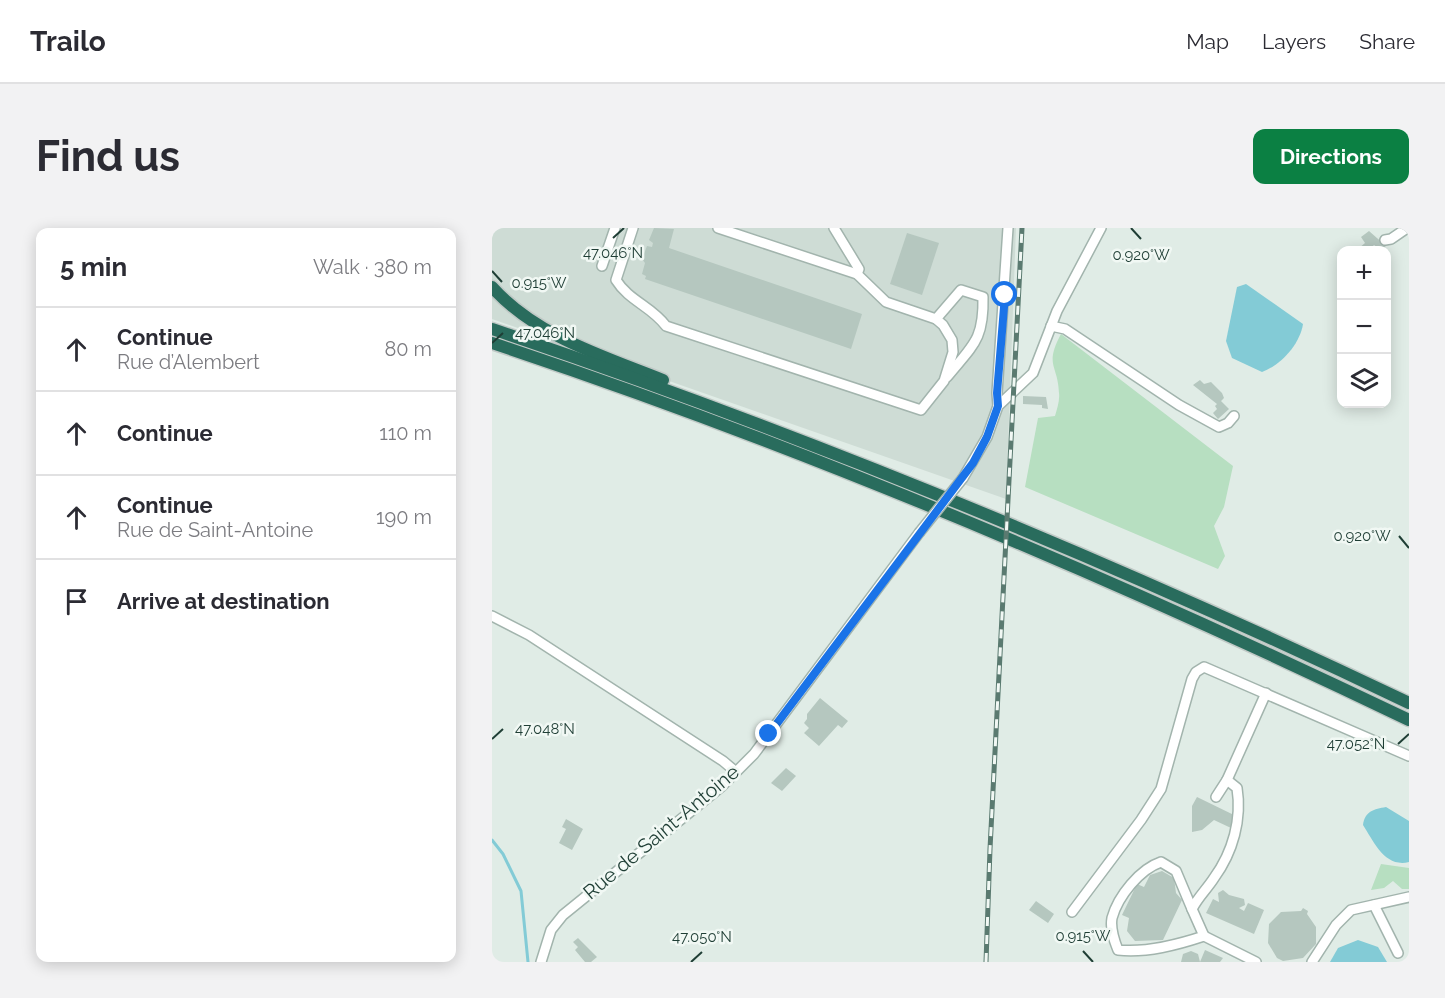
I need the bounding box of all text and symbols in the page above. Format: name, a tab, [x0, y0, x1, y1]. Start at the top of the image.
text: Trailo	[30, 25, 106, 58]
text: Map	[1186, 29, 1229, 54]
text: Layers	[1262, 29, 1326, 54]
text: Share	[1359, 29, 1415, 54]
button: Directions	[1253, 129, 1409, 184]
text: Find us	[36, 132, 180, 181]
text: 47.046°N	[583, 244, 643, 262]
text: 0.920°W	[1112, 246, 1170, 264]
map controls	[1337, 246, 1391, 408]
button: +	[1337, 246, 1391, 300]
text: 5 min	[60, 252, 127, 282]
text: Walk · 380 m	[313, 255, 432, 279]
text: 0.915°W	[511, 274, 567, 292]
route start	[991, 281, 1017, 307]
button: −	[1337, 300, 1391, 354]
text: Continue	[117, 324, 213, 350]
text: 47.046°N	[515, 324, 575, 342]
icon: ahead	[60, 333, 93, 366]
text: 80 m	[384, 337, 432, 361]
text: Rue d’Alembert	[117, 350, 260, 374]
button: layers	[1337, 354, 1391, 408]
icon: ahead	[60, 417, 93, 450]
text: Continue	[117, 420, 213, 446]
text: 110 m	[379, 421, 432, 445]
text: Continue	[117, 492, 213, 518]
icon: ahead	[60, 501, 93, 534]
text: 190 m	[376, 505, 432, 529]
text: Rue de Saint-Antoine	[117, 518, 313, 542]
text: 0.920°W	[1333, 527, 1391, 545]
icon: arrive	[60, 585, 93, 618]
text: Arrive at destination	[117, 588, 330, 614]
text: 47.048°N	[515, 720, 575, 738]
route end	[755, 720, 781, 746]
text: 47.052°N	[1327, 735, 1385, 753]
street label: Rue de Saint-Antoine	[578, 760, 744, 904]
text: 0.915°W	[1055, 927, 1111, 945]
text: 47.050°N	[672, 928, 732, 946]

